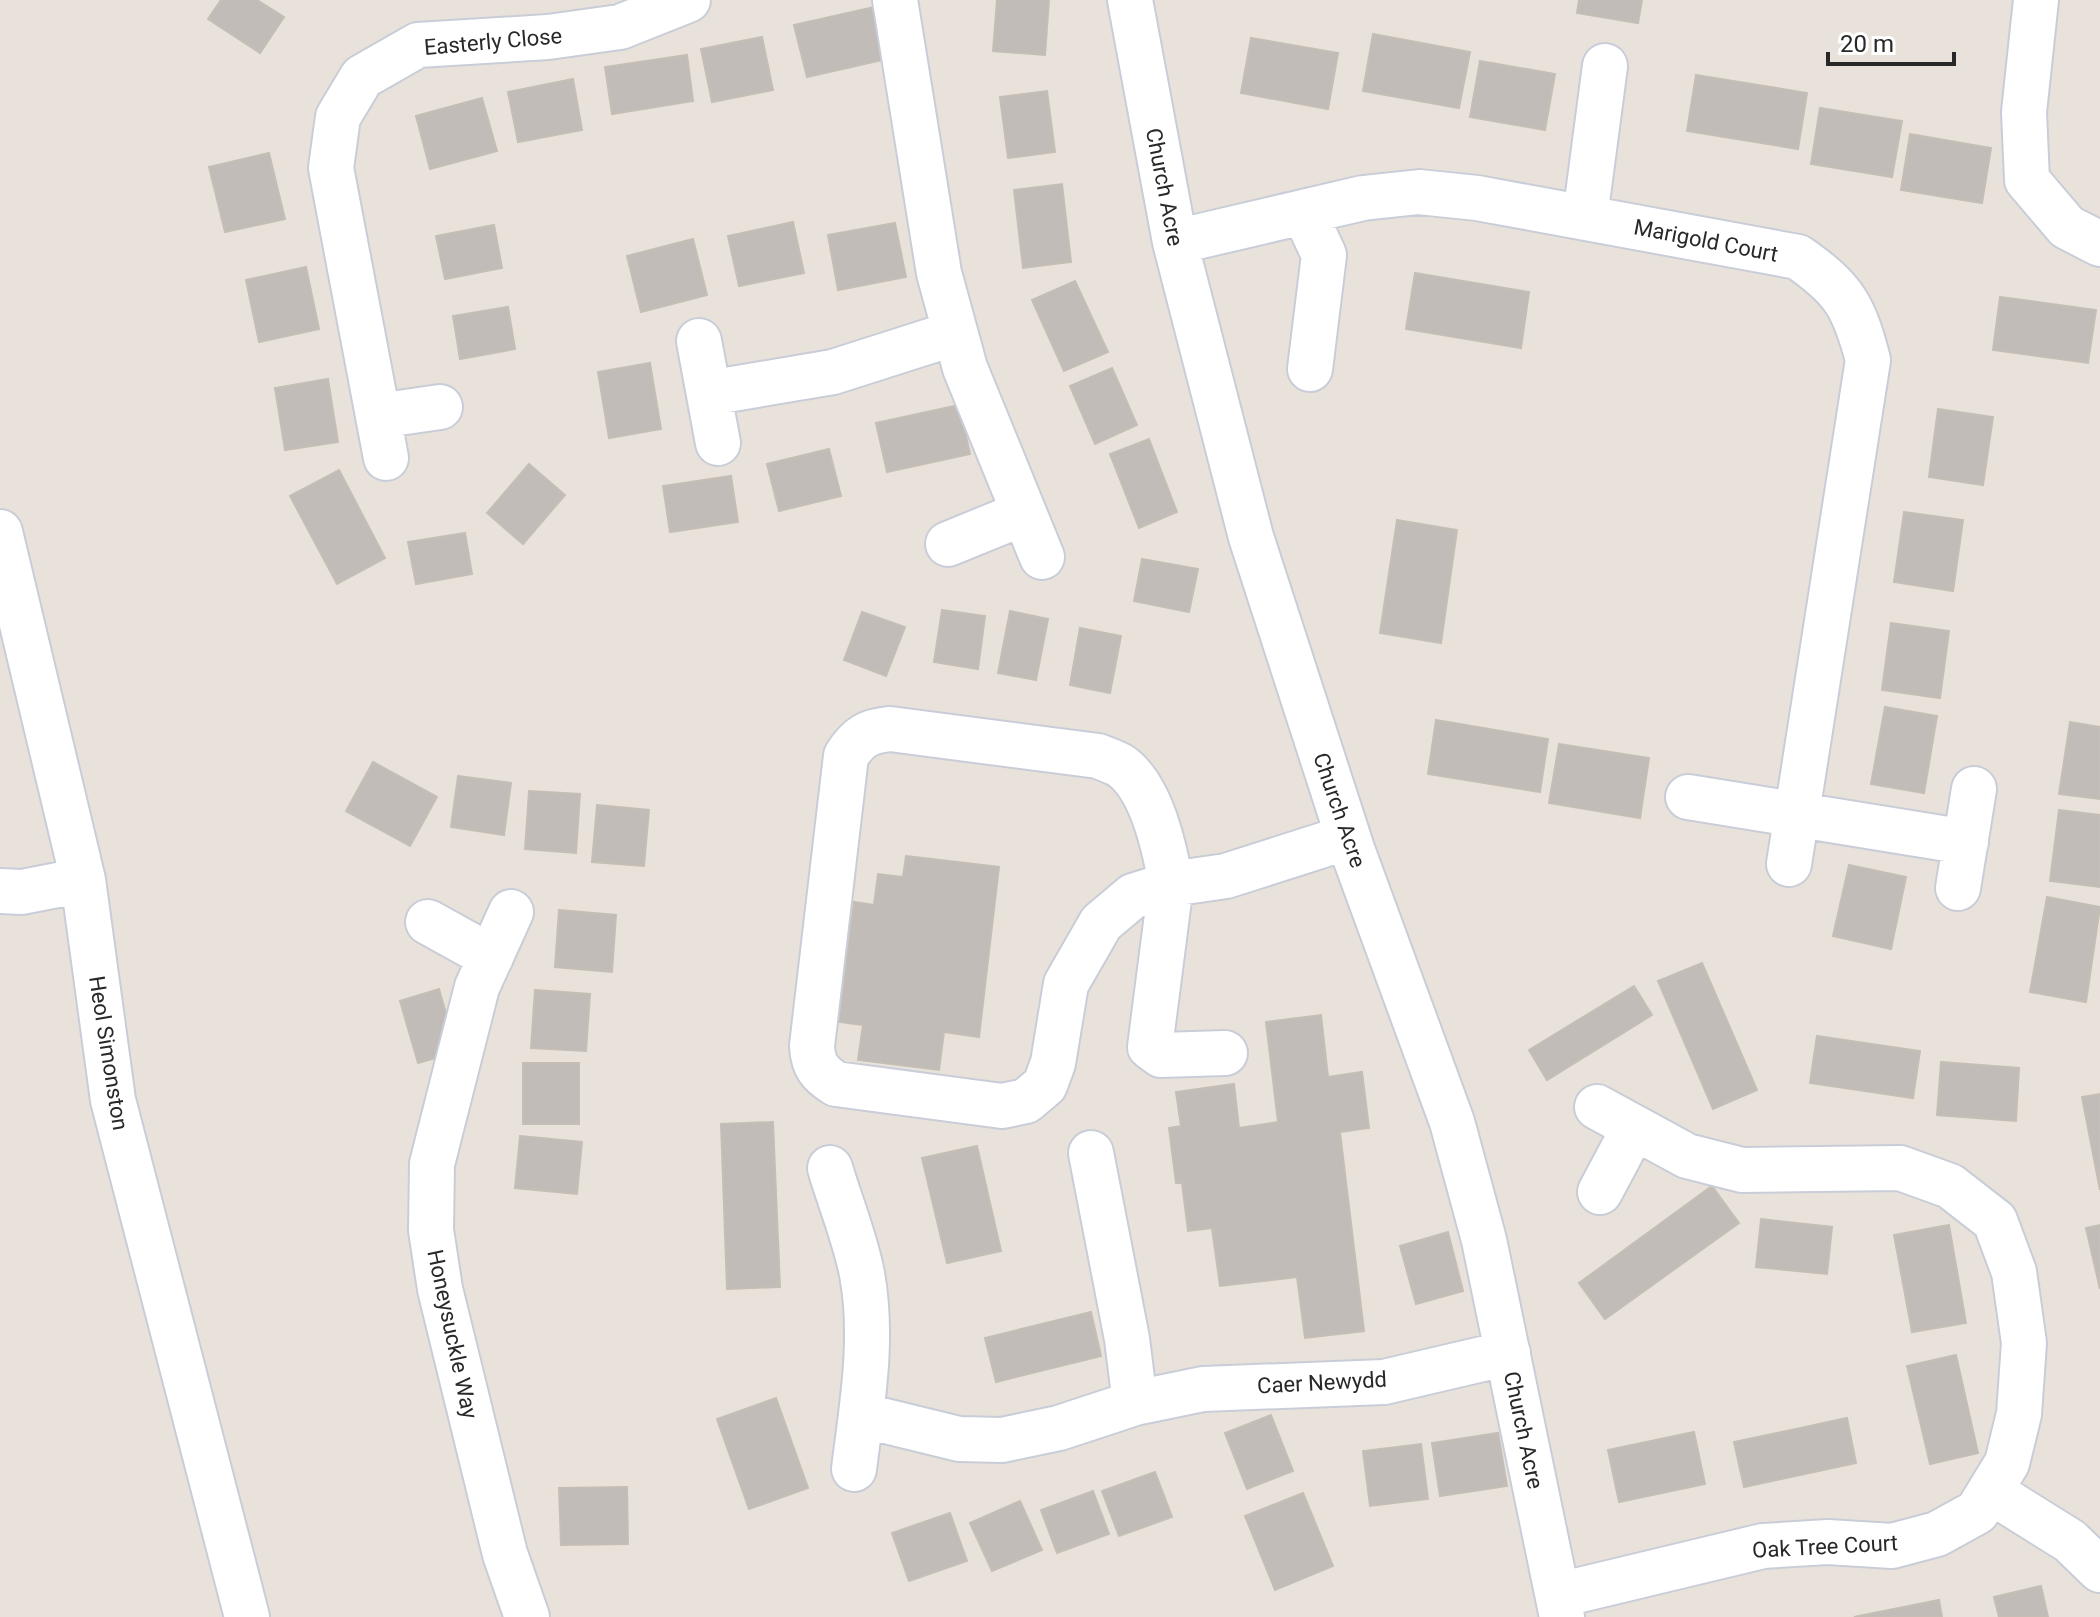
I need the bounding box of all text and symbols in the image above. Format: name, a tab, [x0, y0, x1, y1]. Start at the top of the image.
scale bar	[1828, 16, 1954, 66]
street label: Easterly Close	[423, 23, 563, 60]
text: 20 m	[1840, 30, 1894, 58]
street label: Church Acre	[1141, 126, 1188, 248]
street label: Marigold Court	[1632, 214, 1780, 267]
street label: Church Acre	[1308, 750, 1371, 871]
street label: Heol Simonston	[84, 974, 133, 1132]
street label: Honeysuckle Way	[422, 1247, 483, 1422]
street label: Caer Newydd	[1257, 1367, 1388, 1398]
street label: Church Acre	[1499, 1369, 1548, 1491]
street label: Oak Tree Court	[1752, 1530, 1898, 1563]

